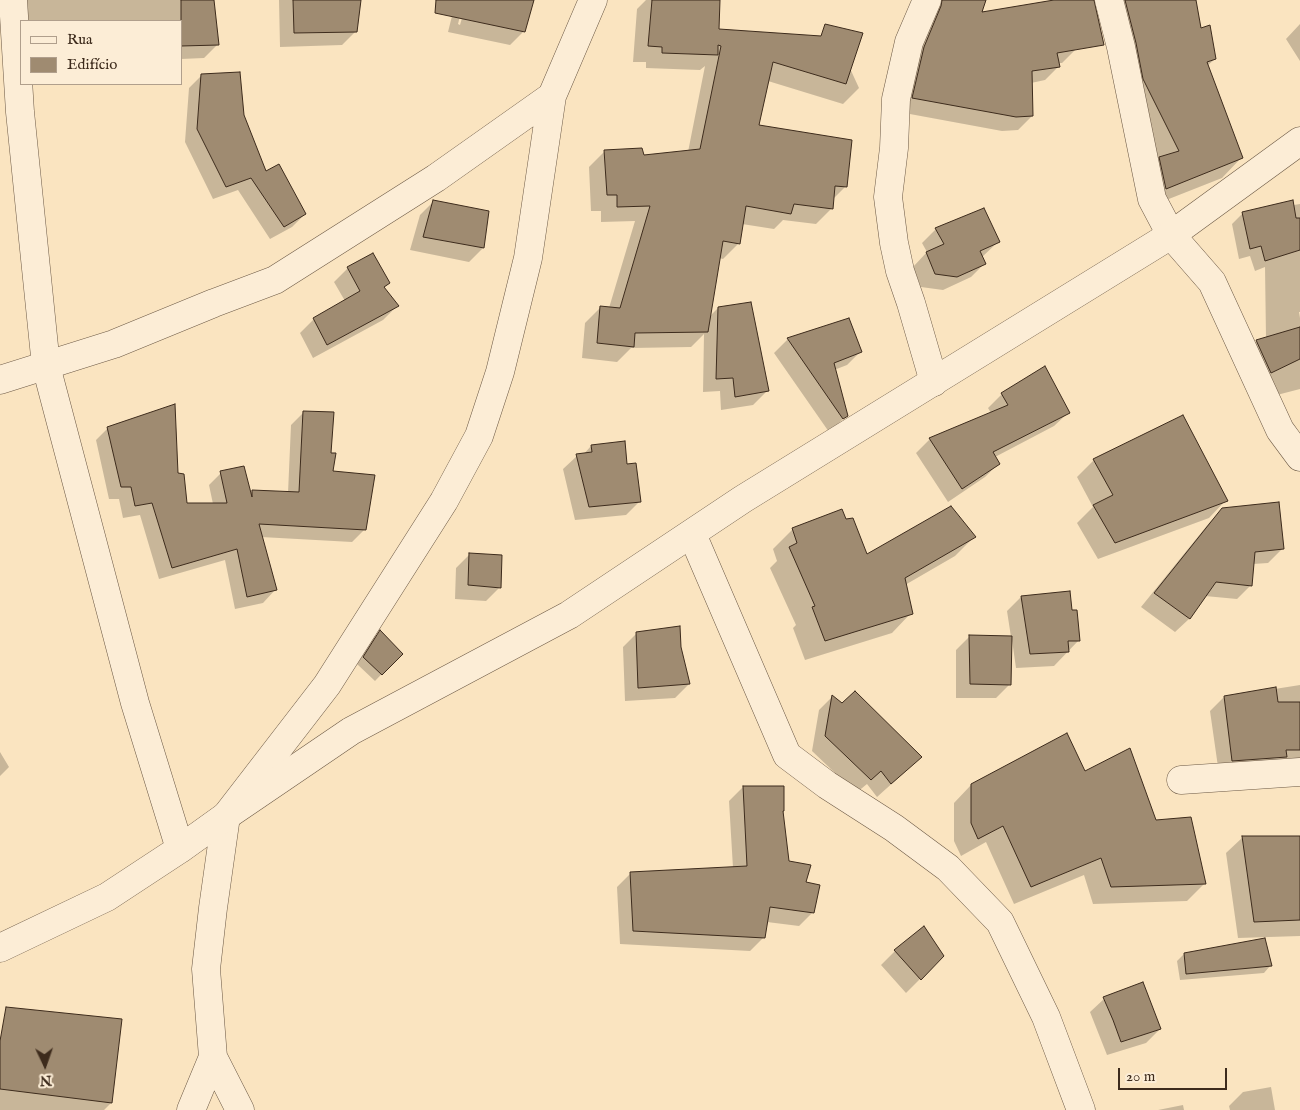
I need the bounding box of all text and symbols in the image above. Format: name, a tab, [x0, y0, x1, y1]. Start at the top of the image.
legend	[20, 20, 182, 85]
text: Rua	[67, 30, 93, 49]
text: Edifício	[67, 55, 117, 74]
north arrow	[20, 1040, 70, 1090]
scale bar	[1120, 1058, 1229, 1090]
text: 20 m	[1126, 1067, 1155, 1086]
text: N	[39, 1071, 52, 1089]

